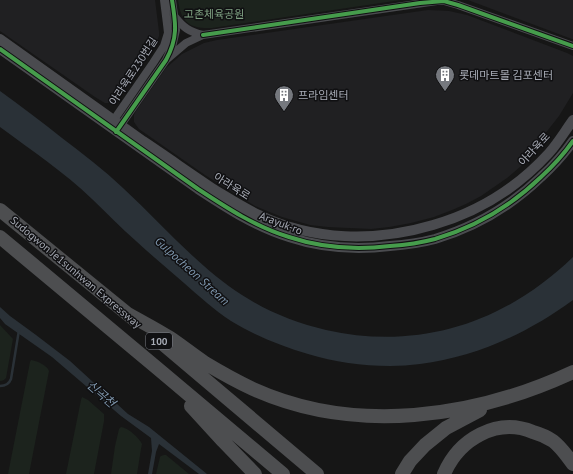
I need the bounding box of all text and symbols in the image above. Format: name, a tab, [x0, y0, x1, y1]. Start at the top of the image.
park label: 고촌체육공원	[184, 7, 244, 21]
street label: 아라육로230번길	[106, 34, 160, 108]
building icon: 롯데마트몰 김포센터	[434, 64, 456, 92]
place label: 롯데마트몰 김포센터	[459, 68, 553, 82]
building icon: 프라임센터	[273, 84, 295, 112]
place label: 프라임센터	[298, 88, 349, 102]
street label: 아라육로	[515, 129, 553, 169]
street label: 아라육로	[211, 169, 253, 203]
street label: Arayuk-ro	[257, 208, 305, 238]
street label: Sudogwon Je1sunhwan Expressway	[8, 213, 145, 332]
water label: Gulpocheon Stream	[152, 233, 233, 308]
road number: 100	[146, 333, 172, 349]
water label: 신곡천	[84, 377, 120, 411]

